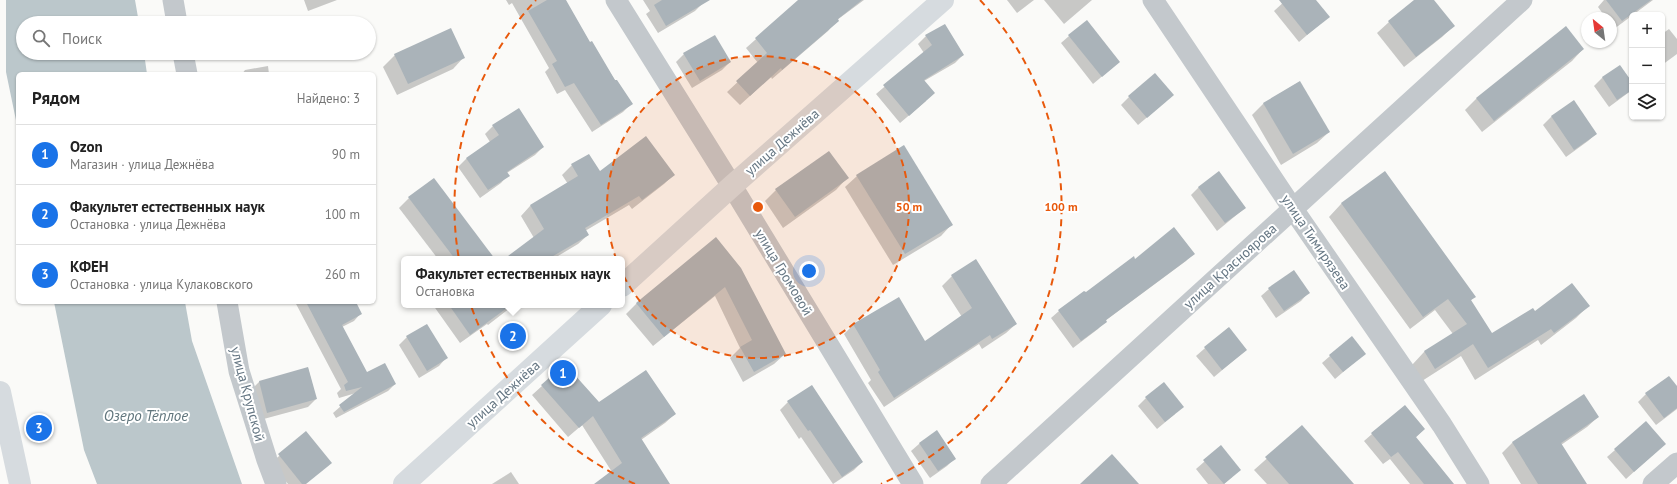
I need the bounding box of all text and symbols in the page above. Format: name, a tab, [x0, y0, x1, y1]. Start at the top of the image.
north arrow	[1581, 12, 1617, 48]
map controls	[1629, 12, 1665, 120]
button: +	[1629, 12, 1665, 48]
search box	[16, 16, 376, 60]
icon: search	[30, 27, 52, 49]
text: Поиск	[62, 29, 102, 48]
button: −	[1629, 48, 1665, 84]
button: layers	[1629, 84, 1665, 120]
text: Рядом	[32, 87, 80, 109]
text: Найдено: 3	[297, 90, 360, 107]
street label: улица Дежнёва	[741, 105, 823, 179]
text: Ozon	[70, 137, 103, 156]
text: 1	[41, 146, 49, 163]
text: 90 m	[332, 146, 360, 163]
text: Магазин · улица Дежнёва	[70, 156, 215, 173]
street label: улица Тимирязева	[1278, 191, 1355, 293]
text: Факультет естественных наук	[70, 197, 265, 216]
text: 50 m	[896, 199, 922, 214]
text: 100 m	[1044, 199, 1078, 214]
centre of rings	[751, 200, 765, 214]
text: 2	[41, 206, 49, 223]
text: 100 m	[325, 206, 360, 223]
text: Остановка · улица Дежнёва	[70, 216, 226, 233]
street label: улица Красноярова	[1180, 219, 1280, 313]
street label: улица Громовой	[751, 225, 817, 319]
popup	[401, 256, 625, 308]
text: КФЕН	[70, 257, 109, 276]
your location	[799, 261, 819, 281]
text: Факультет естественных наук	[416, 264, 610, 283]
text: 3	[41, 266, 49, 283]
text: 260 m	[325, 266, 360, 283]
text: Остановка · улица Кулаковского	[70, 276, 253, 293]
text: Остановка	[416, 283, 475, 300]
pin: 2	[500, 321, 526, 351]
street label: улица Крупской	[227, 345, 269, 443]
street label: улица Дежнёва	[462, 356, 544, 432]
pin: 1	[550, 358, 576, 388]
water label: Озеро Тёплое	[104, 406, 188, 425]
pin: 3	[26, 413, 52, 443]

